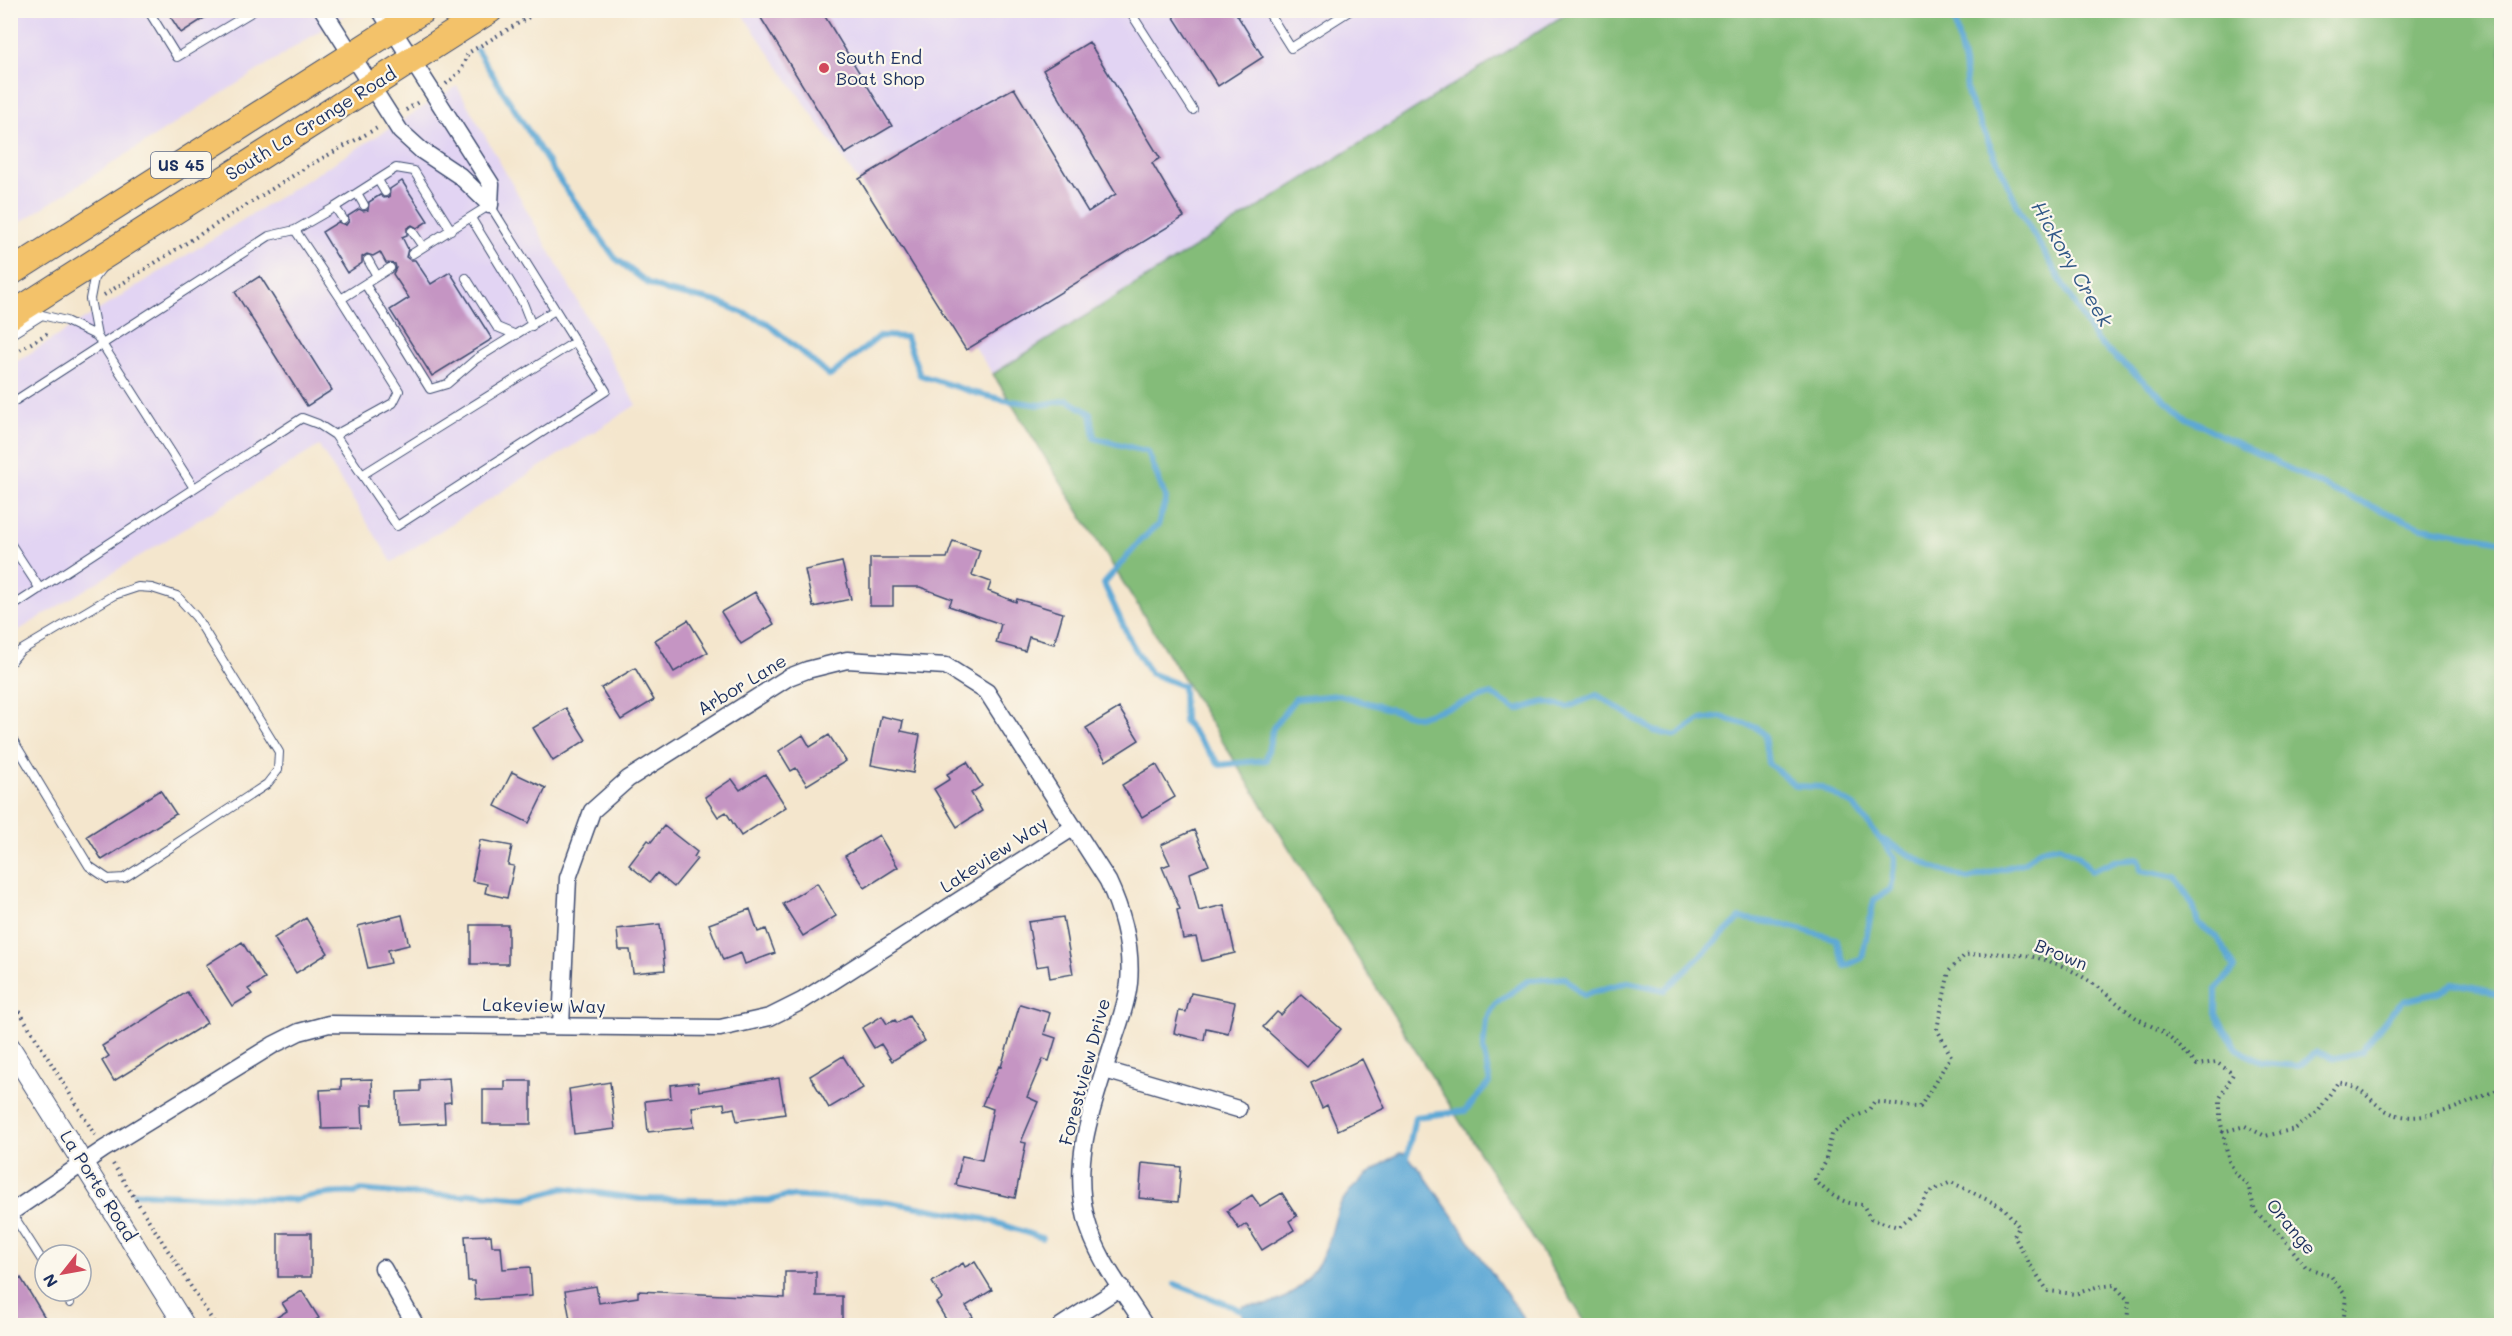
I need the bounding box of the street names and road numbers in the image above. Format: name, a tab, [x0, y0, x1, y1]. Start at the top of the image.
street label: South La Grange Road	[221, 61, 400, 185]
road number: US 45	[151, 152, 211, 178]
street label: Arbor Lane	[692, 648, 791, 720]
street label: Lakeview Way	[935, 810, 1052, 898]
street label: Brown	[2031, 933, 2091, 975]
street label: Lakeview Way	[482, 992, 606, 1018]
street label: Forestview Drive	[1053, 996, 1115, 1148]
street label: La Porte Road	[55, 1125, 143, 1246]
street label: Orange	[2261, 1193, 2322, 1259]

